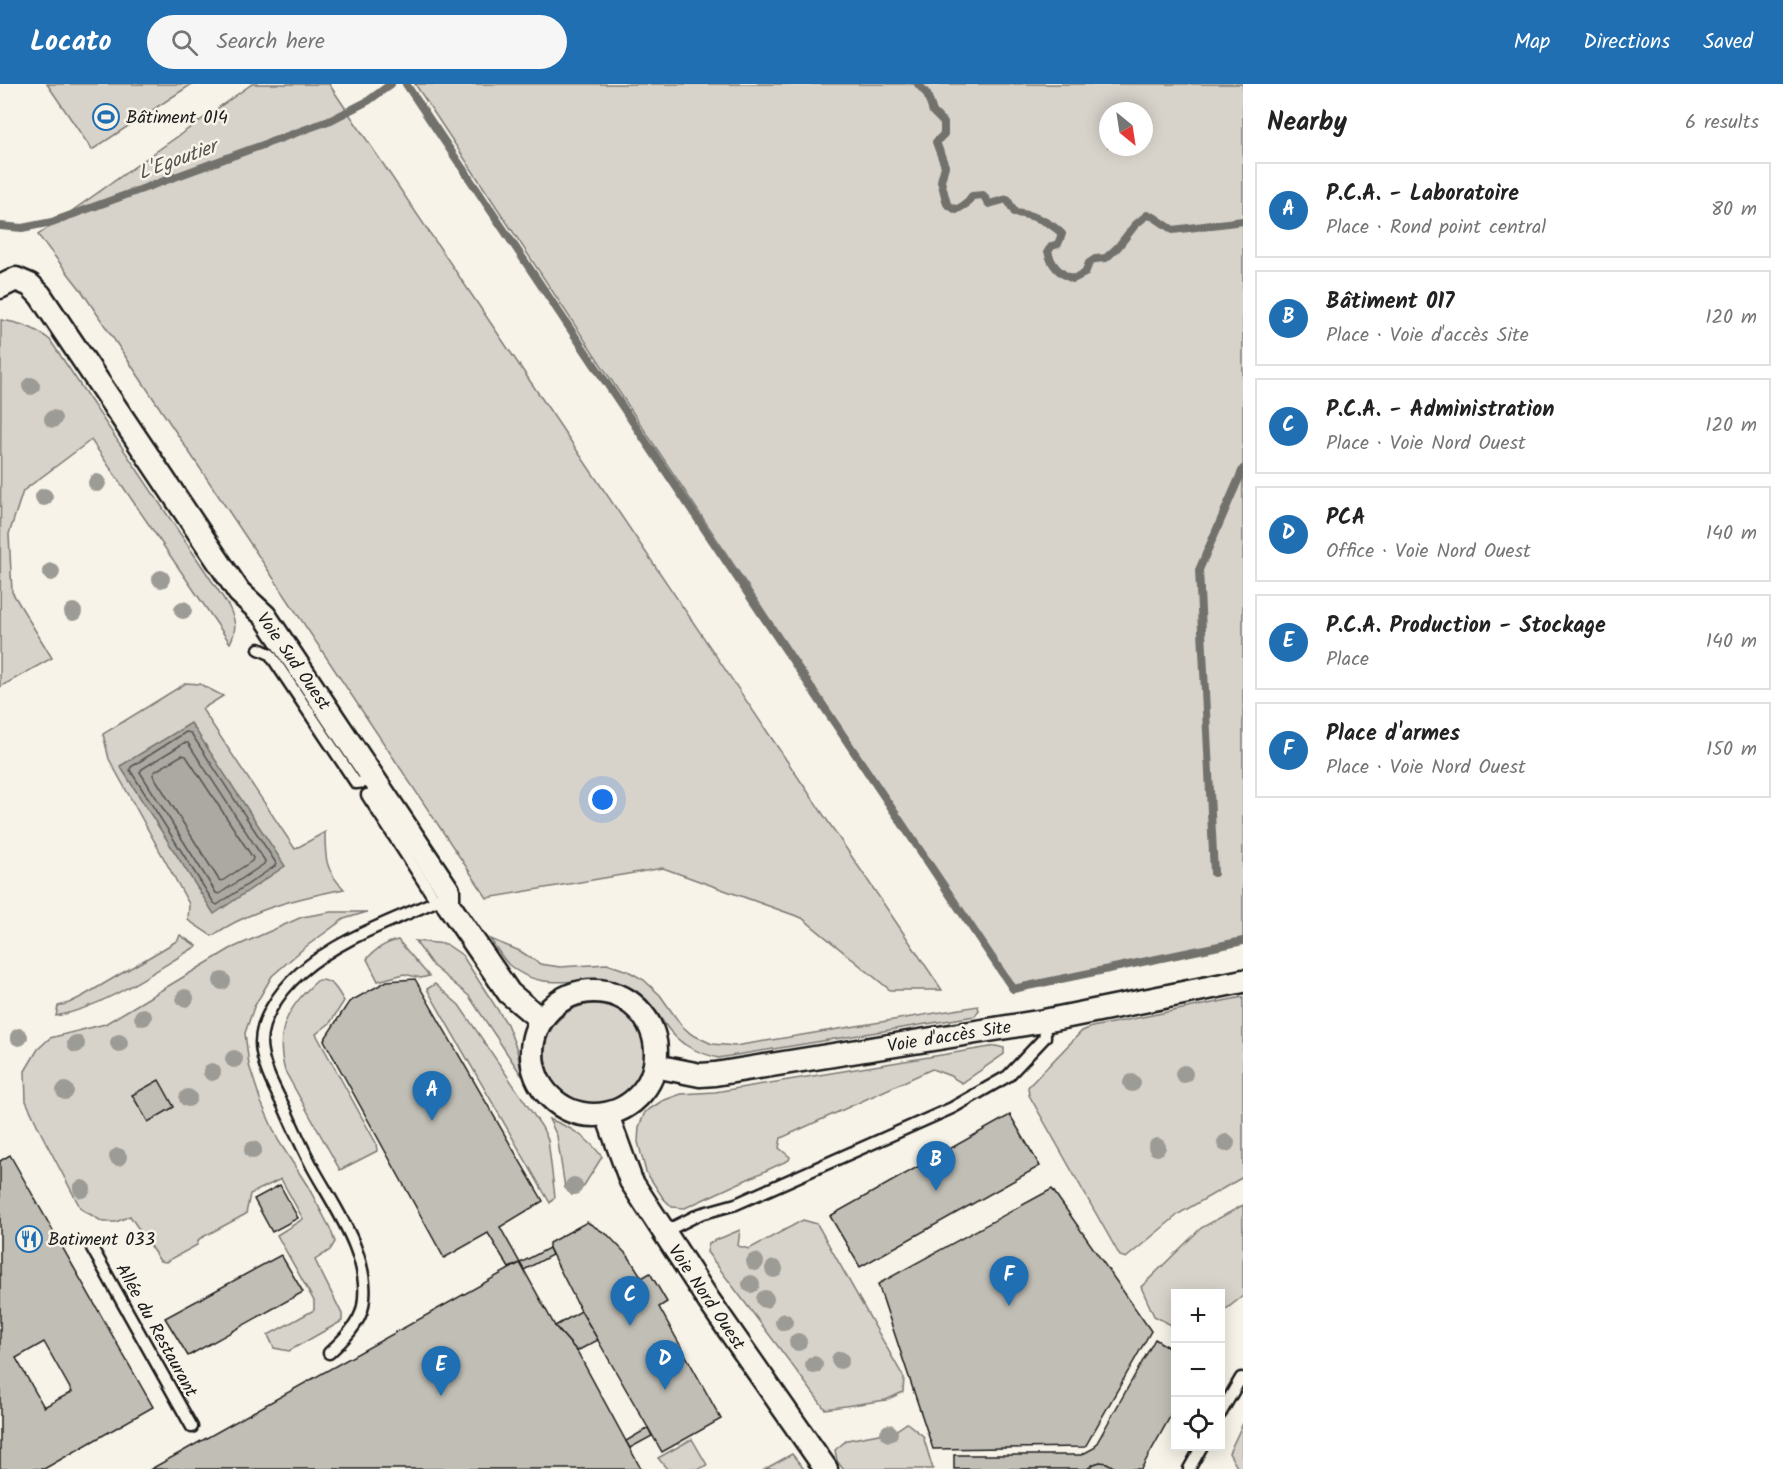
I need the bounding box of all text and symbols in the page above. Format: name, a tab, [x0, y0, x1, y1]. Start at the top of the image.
search box	[147, 15, 567, 69]
text: Locato	[30, 20, 111, 65]
text: Search here	[216, 25, 325, 60]
icon: search	[168, 26, 201, 59]
text: Map	[1514, 26, 1550, 59]
text: Directions	[1583, 26, 1670, 59]
text: Saved	[1703, 26, 1753, 59]
sports icon: Bâtiment 014	[91, 102, 121, 132]
north arrow	[1099, 102, 1153, 156]
text: Nearby	[1267, 102, 1347, 144]
place label: Bâtiment 014	[126, 104, 228, 133]
text: 6 results	[1685, 107, 1759, 139]
water label: L'Egoutier	[134, 130, 226, 190]
text: P.C.A. - Laboratoire	[1326, 177, 1519, 212]
text: A	[1282, 194, 1295, 226]
text: 80 m	[1711, 194, 1757, 226]
text: Place · Rond point central	[1326, 212, 1546, 244]
text: Bâtiment 017	[1326, 285, 1454, 320]
text: B	[1282, 302, 1295, 334]
text: 120 m	[1705, 302, 1757, 334]
text: Place · Voie d'accès Site	[1326, 320, 1529, 352]
text: P.C.A. - Administration	[1326, 393, 1554, 428]
text: C	[1282, 410, 1295, 442]
text: 120 m	[1705, 410, 1757, 442]
text: Place · Voie Nord Ouest	[1326, 428, 1526, 460]
text: PCA	[1326, 501, 1366, 536]
text: D	[1282, 518, 1295, 550]
text: 140 m	[1706, 518, 1757, 550]
text: Office · Voie Nord Ouest	[1326, 536, 1531, 568]
street label: Voie Sud Ouest	[248, 607, 338, 718]
text: P.C.A. Production - Stockage	[1326, 609, 1606, 644]
text: E	[1283, 626, 1294, 658]
text: 140 m	[1706, 626, 1757, 658]
text: Place	[1326, 644, 1369, 676]
text: Place d'armes	[1326, 717, 1460, 752]
text: F	[1283, 734, 1294, 766]
text: 150 m	[1706, 734, 1757, 766]
text: Place · Voie Nord Ouest	[1326, 752, 1526, 784]
your location	[588, 785, 617, 814]
street label: Voie d'accès Site	[885, 1013, 1013, 1062]
pin: A	[412, 1072, 452, 1121]
pin: B	[916, 1142, 956, 1191]
restaurant icon: Batiment 033	[14, 1224, 44, 1254]
place label: Batiment 033	[48, 1226, 155, 1255]
street label: Voie Nord Ouest	[660, 1239, 753, 1357]
pin: F	[990, 1256, 1028, 1306]
street label: Allée du Restaurant	[107, 1258, 205, 1404]
pin: C	[610, 1276, 650, 1326]
map controls	[1171, 1289, 1225, 1451]
button: +	[1171, 1289, 1225, 1343]
pin: D	[646, 1340, 684, 1390]
button: −	[1171, 1343, 1225, 1397]
pin: E	[422, 1346, 460, 1396]
button: locate	[1171, 1397, 1225, 1451]

